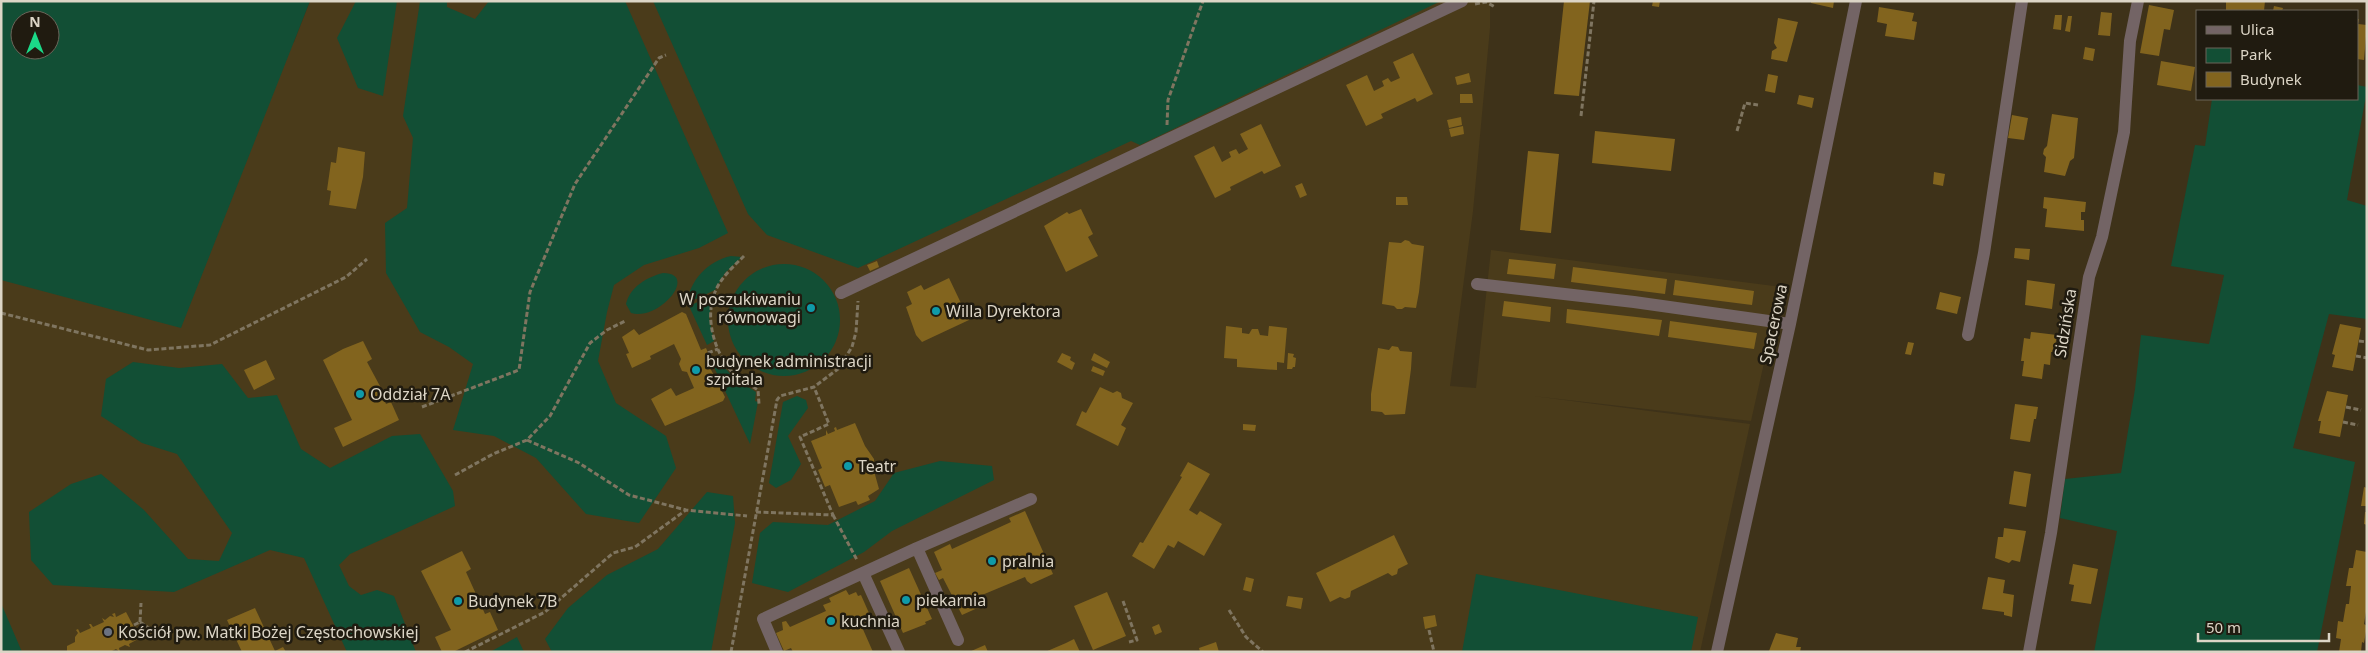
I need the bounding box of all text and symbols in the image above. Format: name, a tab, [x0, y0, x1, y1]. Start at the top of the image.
north arrow	[10, 10, 60, 60]
legend	[2196, 10, 2358, 100]
text: N	[29, 12, 41, 31]
text: Ulica	[2240, 19, 2274, 39]
text: Park	[2240, 44, 2272, 64]
text: Budynek	[2240, 69, 2302, 89]
street label: Spacerowa	[1754, 282, 1792, 366]
street label: Sidzińska	[2049, 287, 2081, 359]
place label: W poszukiwaniu równowagi	[679, 288, 801, 328]
place label: Willa Dyrektora	[946, 300, 1061, 322]
marker: W poszukiwaniu równowagi	[805, 302, 817, 314]
marker: Willa Dyrektora	[930, 305, 942, 317]
place label: budynek administracji szpitala	[706, 350, 872, 390]
marker: budynek administracji szpitala	[690, 364, 702, 376]
place label: Oddział 7A	[370, 383, 451, 405]
marker: Oddział 7A	[354, 388, 366, 400]
place label: Teatr	[858, 455, 897, 477]
marker: Teatr	[842, 460, 854, 472]
place label: pralnia	[1002, 550, 1054, 572]
marker: pralnia	[986, 555, 998, 567]
place label: piekarnia	[916, 589, 986, 611]
place label: Budynek 7B	[468, 590, 557, 612]
marker: piekarnia	[900, 594, 912, 606]
marker: Budynek 7B	[452, 595, 464, 607]
place label: kuchnia	[841, 610, 900, 632]
scale bar	[2198, 610, 2329, 642]
marker: kuchnia	[825, 615, 837, 627]
text: 50 m	[2206, 617, 2241, 637]
place label: Kościół pw. Matki Bożej Częstochowskiej	[118, 621, 419, 643]
marker: Kościół pw. Matki Bożej Częstochowskiej	[102, 626, 114, 638]

